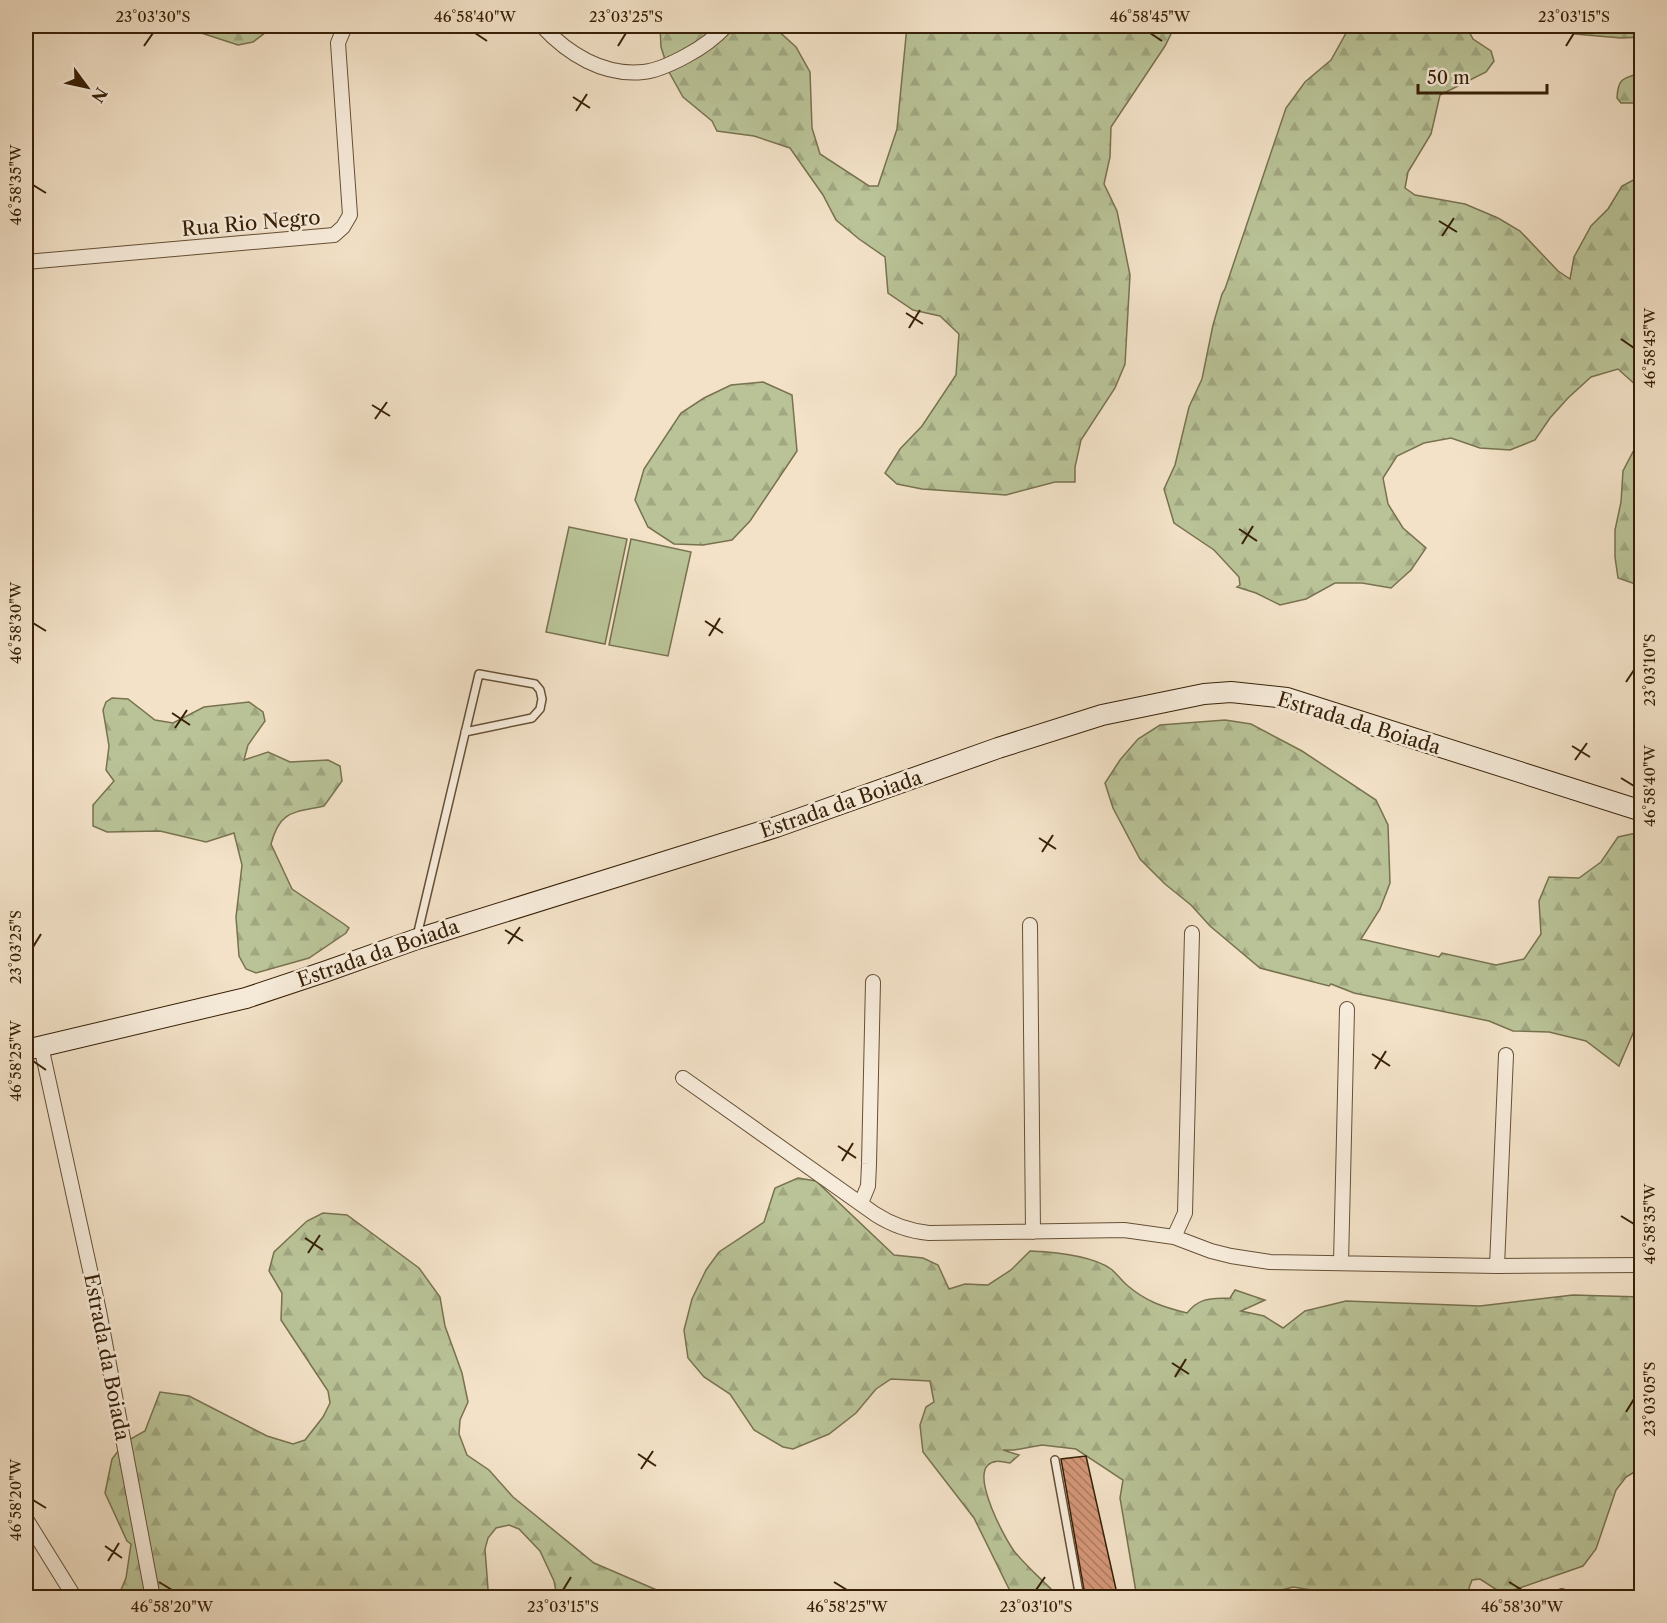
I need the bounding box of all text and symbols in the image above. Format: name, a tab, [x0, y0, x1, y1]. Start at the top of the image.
text: 23°03'30"S	[115, 7, 191, 26]
text: 46°58'40"W	[434, 7, 516, 26]
text: 23°03'25"S	[589, 7, 663, 26]
text: 46°58'45"W	[1110, 7, 1191, 26]
text: 23°03'15"S	[1538, 7, 1610, 26]
north arrow	[57, 57, 117, 117]
scale bar	[1418, 57, 1547, 95]
text: 50 m	[1427, 67, 1470, 89]
text: N	[87, 84, 112, 107]
text: 46°58'35"W	[6, 144, 25, 225]
street label: Rua Rio Negro	[181, 205, 321, 241]
text: 46°58'45"W	[1640, 307, 1659, 388]
text: 46°58'30"W	[6, 581, 25, 664]
text: 23°03'10"S	[1640, 633, 1659, 707]
street label: Estrada da Boiada	[1274, 687, 1444, 759]
text: 46°58'40"W	[1640, 745, 1659, 827]
street label: Estrada da Boiada	[757, 765, 925, 843]
text: 23°03'25"S	[6, 910, 25, 984]
street label: Estrada da Boiada	[294, 914, 462, 992]
text: 46°58'25"W	[6, 1020, 25, 1102]
text: 46°58'35"W	[1640, 1183, 1659, 1264]
street label: Estrada da Boiada	[79, 1271, 135, 1443]
text: 23°03'05"S	[1640, 1361, 1659, 1437]
text: 46°58'20"W	[6, 1458, 25, 1541]
text: 46°58'20"W	[131, 1597, 214, 1616]
text: 23°03'15"S	[527, 1597, 599, 1616]
text: 46°58'25"W	[806, 1597, 888, 1616]
text: 23°03'10"S	[999, 1597, 1073, 1616]
text: 46°58'30"W	[1481, 1597, 1564, 1616]

